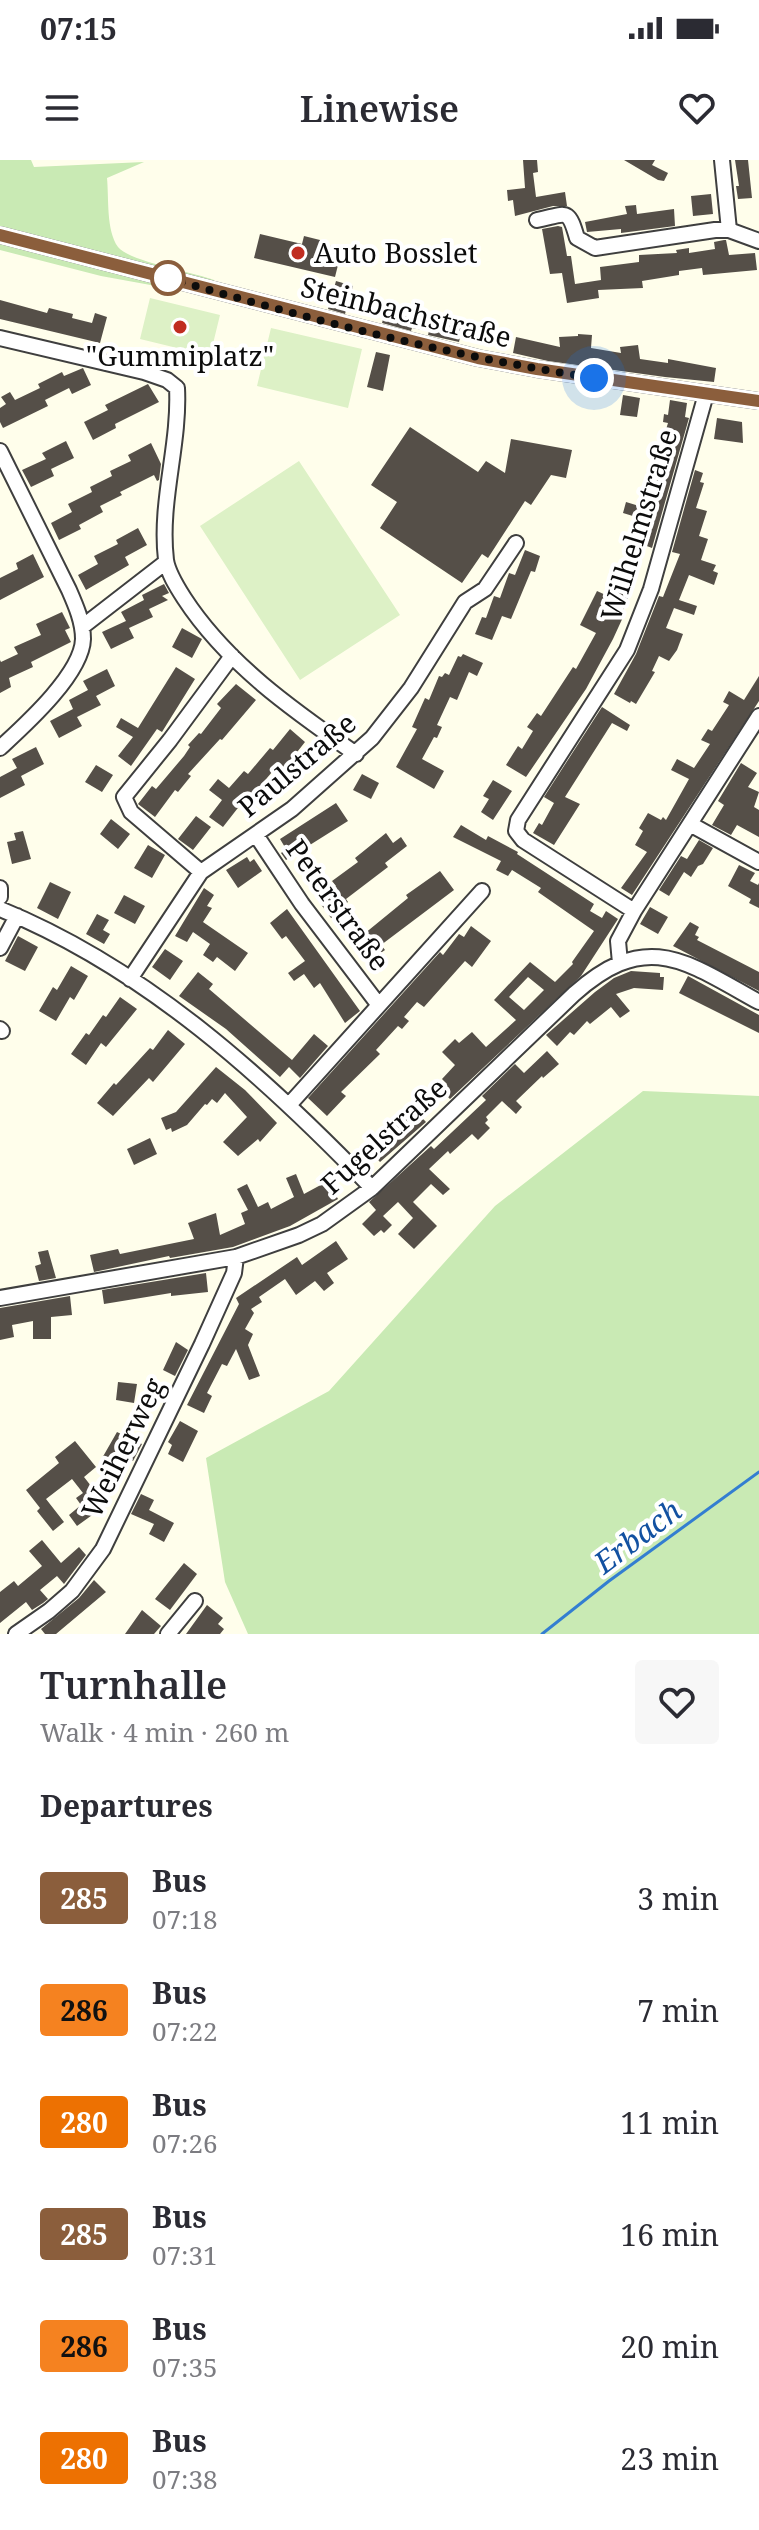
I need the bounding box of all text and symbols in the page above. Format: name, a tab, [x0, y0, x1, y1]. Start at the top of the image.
text: 07:15	[40, 8, 117, 49]
text: Linewise	[300, 84, 459, 133]
icon: menu	[40, 86, 84, 130]
icon: heart	[675, 86, 719, 130]
place label: Auto Bosslet	[314, 233, 478, 271]
marker: Auto Bosslet	[289, 244, 307, 262]
unlabelled marker	[151, 261, 185, 295]
street label: Steinbachstraße	[297, 267, 515, 356]
marker: "Gummiplatz"	[171, 318, 189, 336]
place label: "Gummiplatz"	[86, 336, 274, 374]
your location	[574, 358, 614, 398]
street label: Wilhelmstraße	[591, 424, 685, 625]
street label: Paulstraße	[229, 704, 363, 825]
street label: Peterstraße	[278, 831, 399, 978]
street label: Fugelstraße	[312, 1069, 454, 1202]
street label: Weiherweg	[72, 1371, 172, 1524]
water label: Erbach	[584, 1489, 689, 1583]
text: Turnhalle	[40, 1658, 227, 1710]
button: heart	[635, 1660, 719, 1744]
text: Walk · 4 min · 260 m	[40, 1714, 289, 1750]
text: Departures	[40, 1785, 213, 1826]
text: Bus	[152, 1860, 207, 1901]
text: 3 min	[637, 1878, 719, 1919]
text: 285	[60, 1879, 108, 1917]
text: 07:18	[152, 1901, 218, 1937]
text: Bus	[152, 1972, 207, 2013]
text: 7 min	[637, 1990, 719, 2031]
text: 286	[60, 1991, 108, 2029]
text: 07:22	[152, 2013, 218, 2049]
text: Bus	[152, 2084, 207, 2125]
text: 11 min	[620, 2102, 719, 2143]
text: 280	[60, 2103, 108, 2141]
text: 07:26	[152, 2125, 218, 2161]
text: Bus	[152, 2196, 207, 2237]
text: 16 min	[620, 2214, 719, 2255]
text: 285	[60, 2215, 108, 2253]
text: 07:31	[152, 2237, 218, 2273]
text: Bus	[152, 2308, 207, 2349]
text: 20 min	[620, 2326, 719, 2367]
text: 286	[60, 2327, 108, 2365]
text: 07:35	[152, 2349, 218, 2385]
text: Bus	[152, 2420, 207, 2461]
text: 23 min	[620, 2438, 719, 2479]
text: 280	[60, 2439, 108, 2477]
text: 07:38	[152, 2461, 218, 2497]

